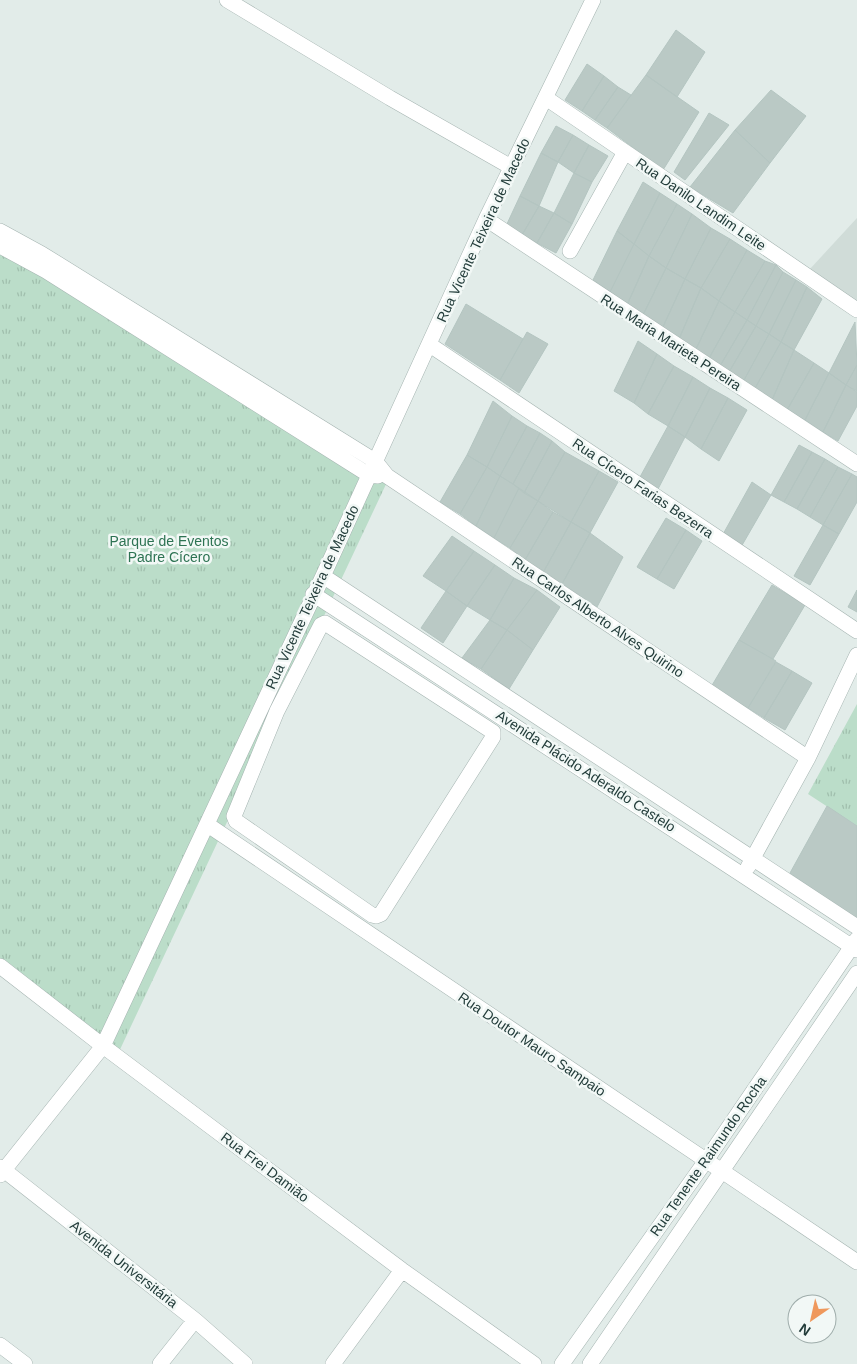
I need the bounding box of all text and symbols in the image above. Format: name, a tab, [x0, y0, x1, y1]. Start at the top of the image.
street label: Rua Vicente Teixeira de Macedo	[433, 135, 533, 324]
street label: Rua Danilo Landim Leite	[633, 154, 769, 254]
street label: Rua Maria Marieta Pereira	[598, 291, 744, 394]
street label: Rua Cícero Farias Bezerra	[570, 435, 717, 541]
street label: Rua Vicente Teixeira de Macedo	[262, 502, 362, 691]
park label: Parque de Eventos Padre Cícero	[109, 533, 229, 565]
street label: Rua Carlos Alberto Alves Quirino	[509, 553, 687, 681]
street label: Avenida Plácido Aderaldo Castelo	[493, 707, 679, 835]
street label: Rua Doutor Mauro Sampaio	[455, 989, 609, 1099]
street label: Rua Tenente Raimundo Rocha	[647, 1073, 770, 1239]
street label: Rua Frei Damião	[218, 1129, 312, 1205]
street label: Avenida Universitária	[67, 1217, 181, 1311]
north arrow	[787, 1294, 837, 1344]
text: N	[796, 1320, 813, 1339]

